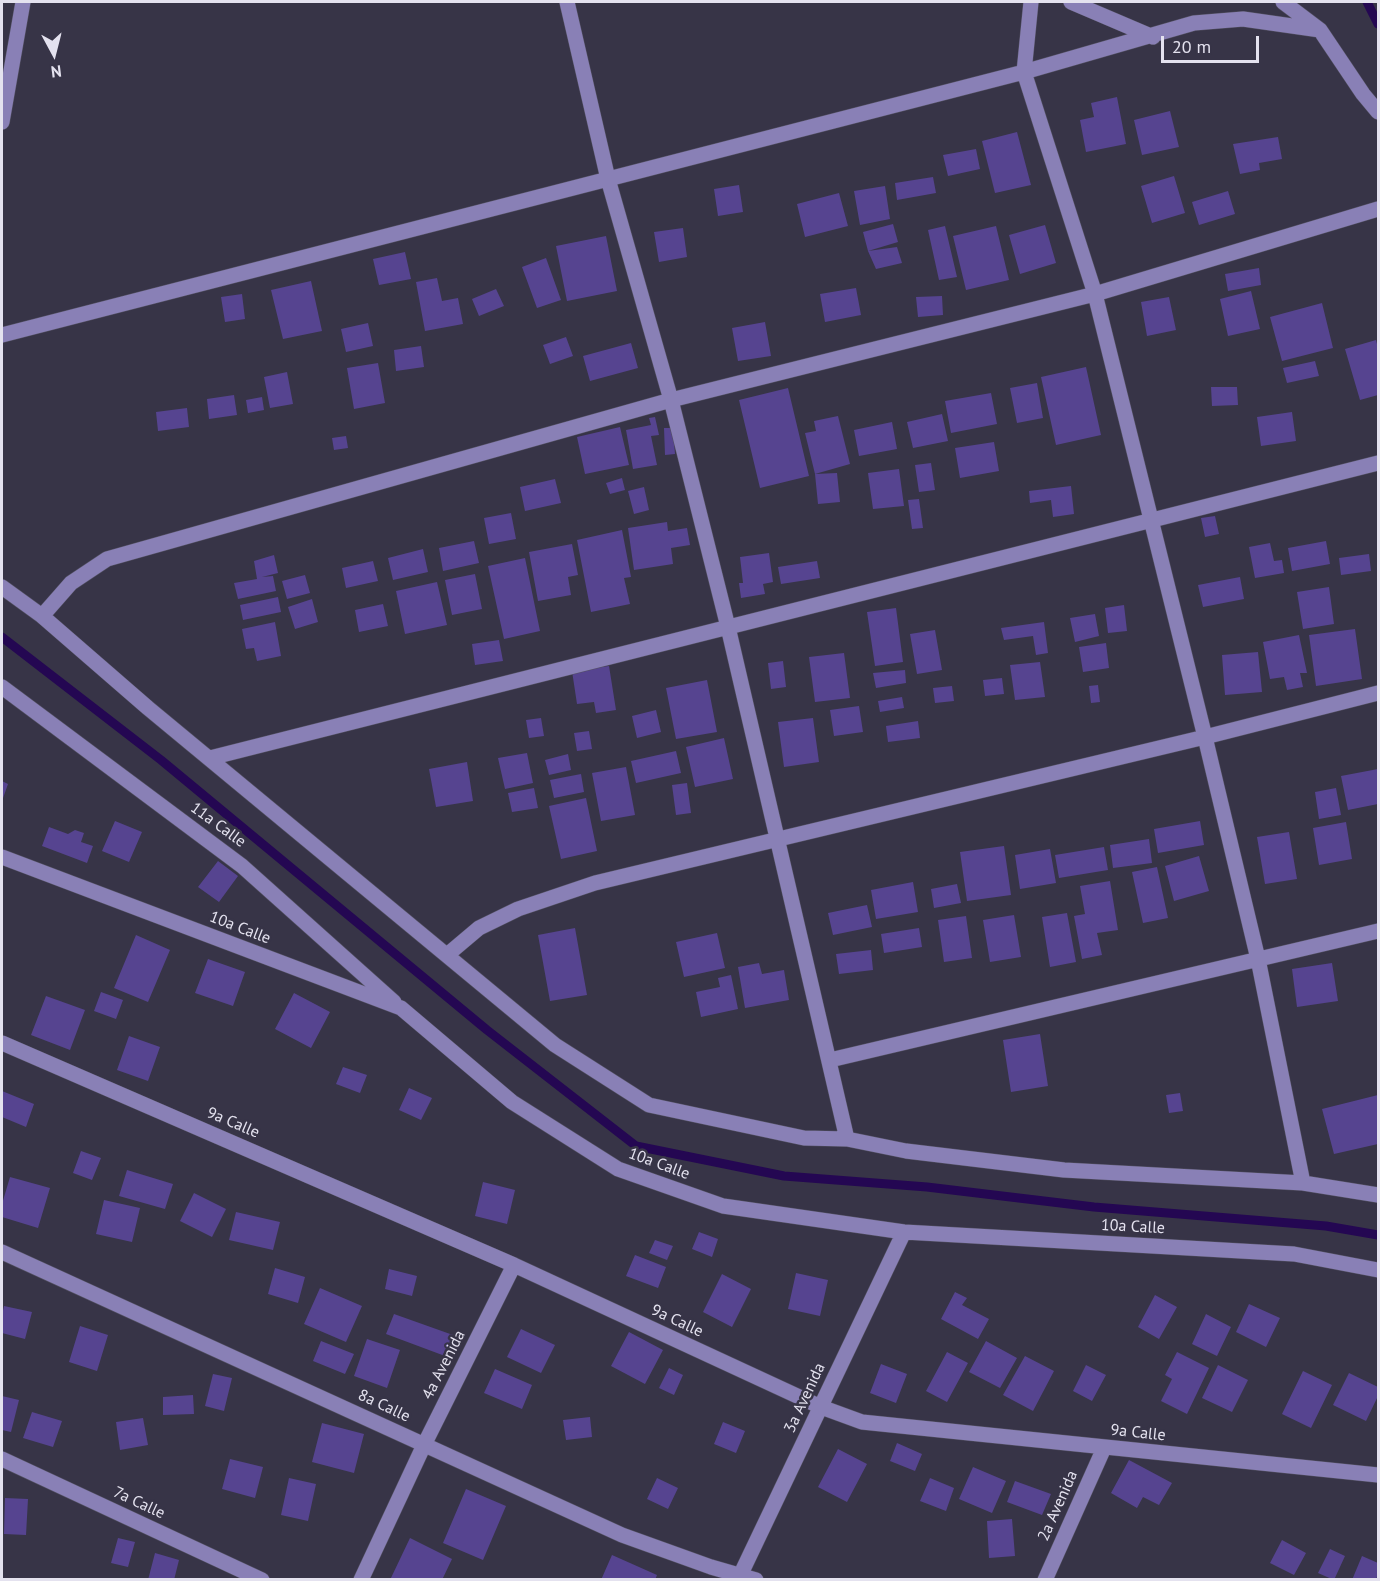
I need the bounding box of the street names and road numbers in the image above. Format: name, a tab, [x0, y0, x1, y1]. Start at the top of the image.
street label: 11a Calle	[187, 798, 249, 852]
street label: 10a Calle	[207, 908, 273, 948]
street label: 9a Calle	[204, 1103, 262, 1143]
street label: 10a Calle	[626, 1144, 692, 1184]
street label: 10a Calle	[1101, 1216, 1165, 1238]
street label: 9a Calle	[648, 1301, 706, 1341]
street label: 4a Avenida	[418, 1327, 470, 1403]
street label: 3a Avenida	[780, 1360, 830, 1436]
street label: 8a Calle	[355, 1386, 413, 1426]
street label: 9a Calle	[1110, 1421, 1166, 1445]
street label: 2a Avenida	[1034, 1468, 1082, 1544]
street label: 7a Calle	[110, 1483, 168, 1523]

